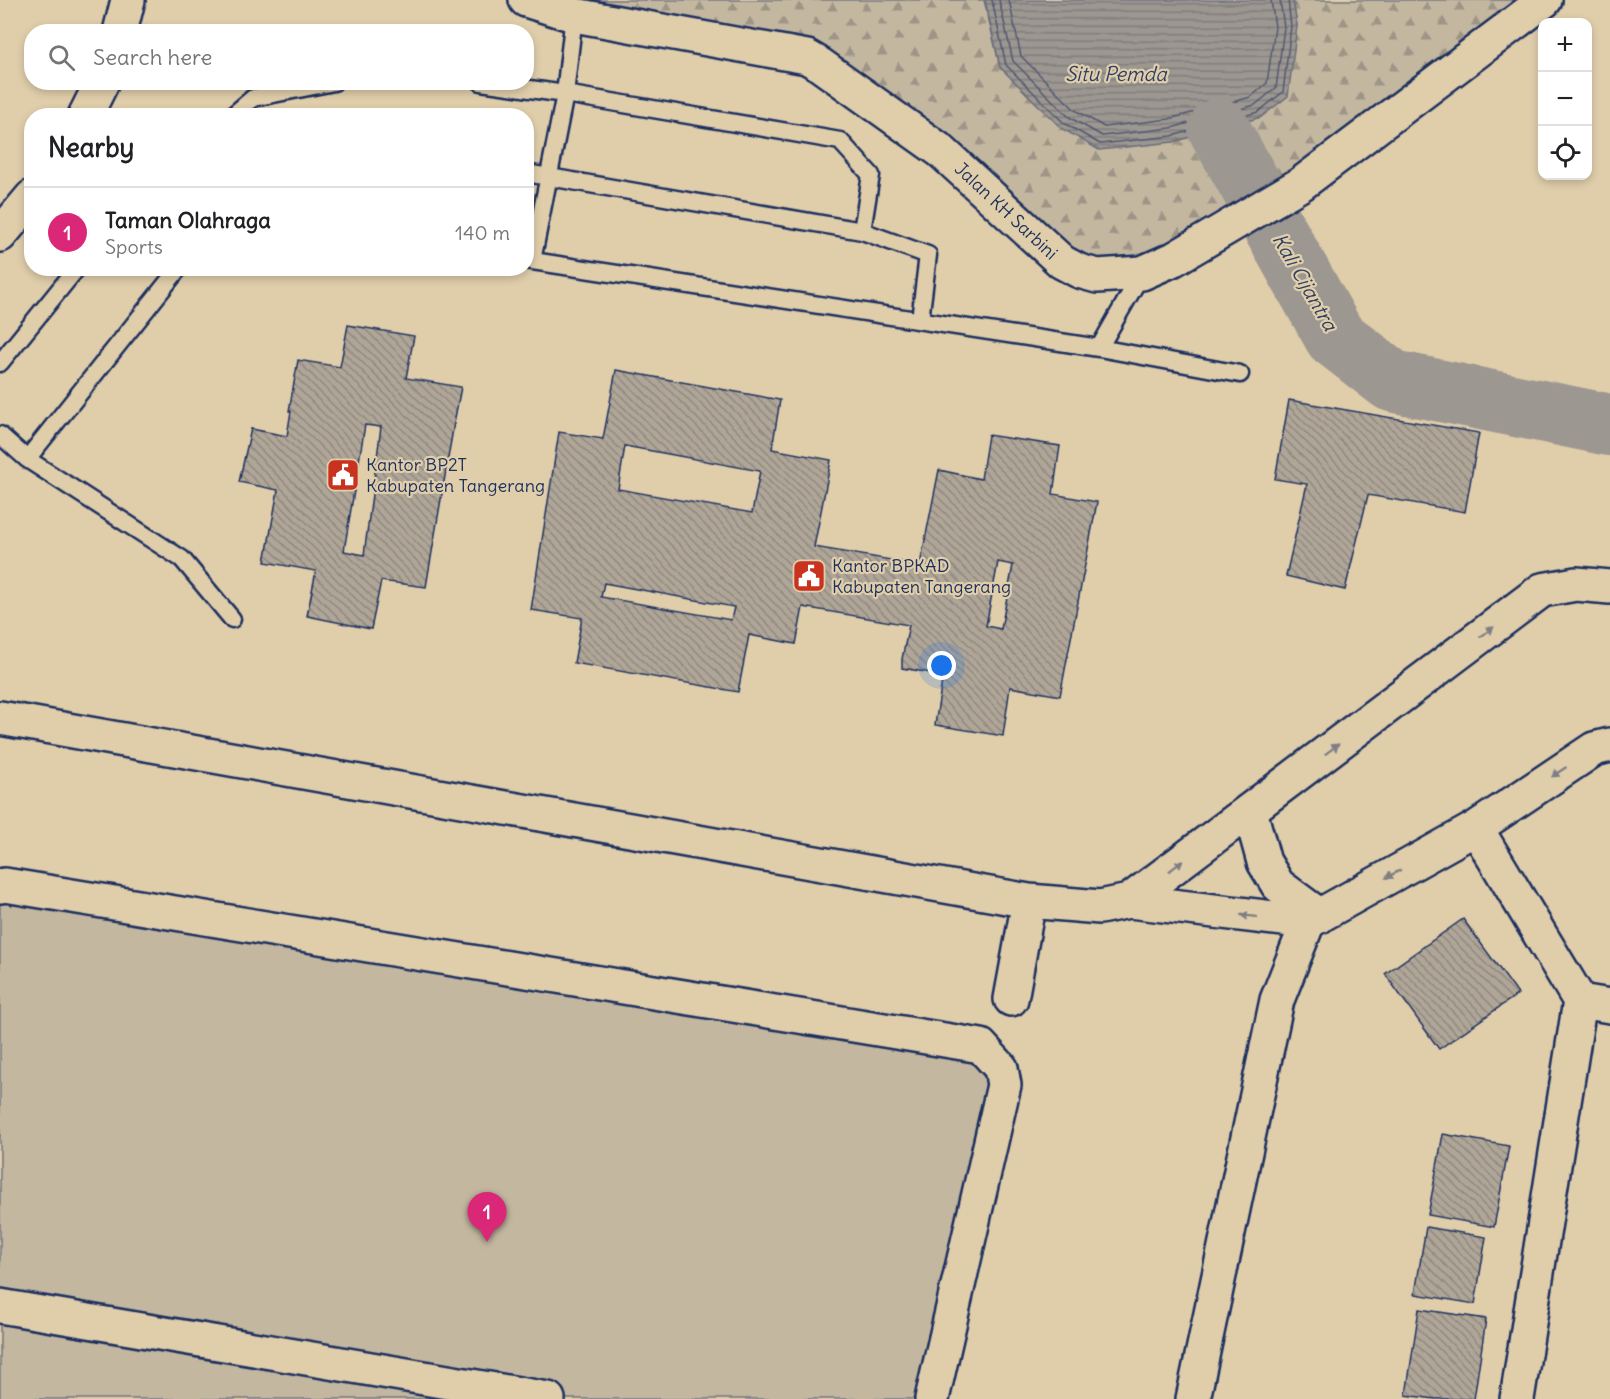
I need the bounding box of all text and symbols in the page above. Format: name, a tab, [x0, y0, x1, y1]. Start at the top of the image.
map controls	[1538, 18, 1592, 180]
button: +	[1538, 18, 1592, 72]
search box	[24, 24, 534, 90]
icon: search	[45, 41, 78, 74]
text: Search here	[93, 43, 212, 71]
water label: Situ Pemda	[1065, 61, 1168, 86]
button: −	[1538, 72, 1592, 126]
button: locate	[1538, 126, 1592, 180]
text: Nearby	[48, 131, 134, 164]
street label: Jalan KH Sarbini	[950, 157, 1063, 264]
text: Taman Olahraga	[105, 206, 271, 234]
text: 1	[64, 220, 71, 245]
text: 140 m	[455, 220, 510, 245]
water label: Kali Cijantra	[1268, 229, 1344, 336]
text: Sports	[105, 234, 163, 259]
place label: Kantor BP2T Kabupaten Tangerang	[366, 453, 545, 497]
public building icon: Kantor BP2T Kabupaten Tangerang	[325, 457, 361, 493]
place label: Kantor BPKAD Kabupaten Tangerang	[832, 554, 1011, 598]
public building icon: Kantor BPKAD Kabupaten Tangerang	[791, 558, 827, 594]
one-way arrow	[1480, 626, 1495, 638]
your location	[927, 651, 956, 680]
one-way arrow	[1323, 743, 1339, 755]
one-way arrow	[1551, 766, 1567, 777]
one-way arrow	[1168, 861, 1183, 873]
one-way arrow	[1384, 869, 1401, 879]
one-way arrow	[1240, 911, 1259, 920]
pin: 1	[468, 1192, 506, 1242]

